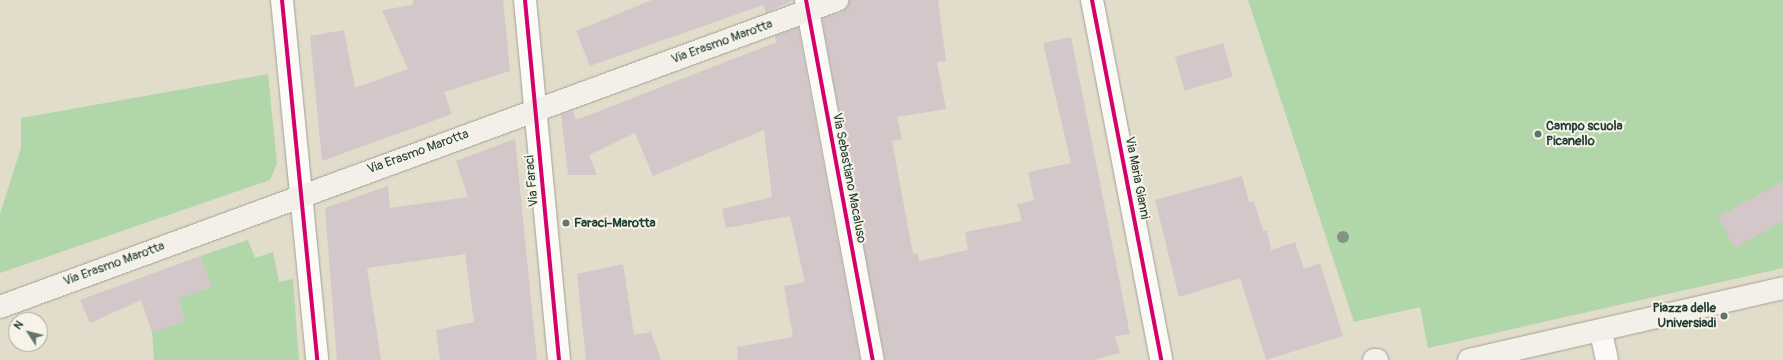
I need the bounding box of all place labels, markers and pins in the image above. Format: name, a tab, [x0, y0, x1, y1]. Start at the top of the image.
place label: Campo scuola Picanello	[1546, 119, 1623, 150]
marker: Campo scuola Picanello	[1533, 129, 1543, 139]
place label: Faraci-Marotta	[574, 215, 656, 231]
marker: Faraci-Marotta	[561, 218, 571, 228]
place label: Piazza delle Universiadi	[1653, 301, 1716, 332]
marker: Piazza delle Universiadi	[1719, 311, 1729, 321]

